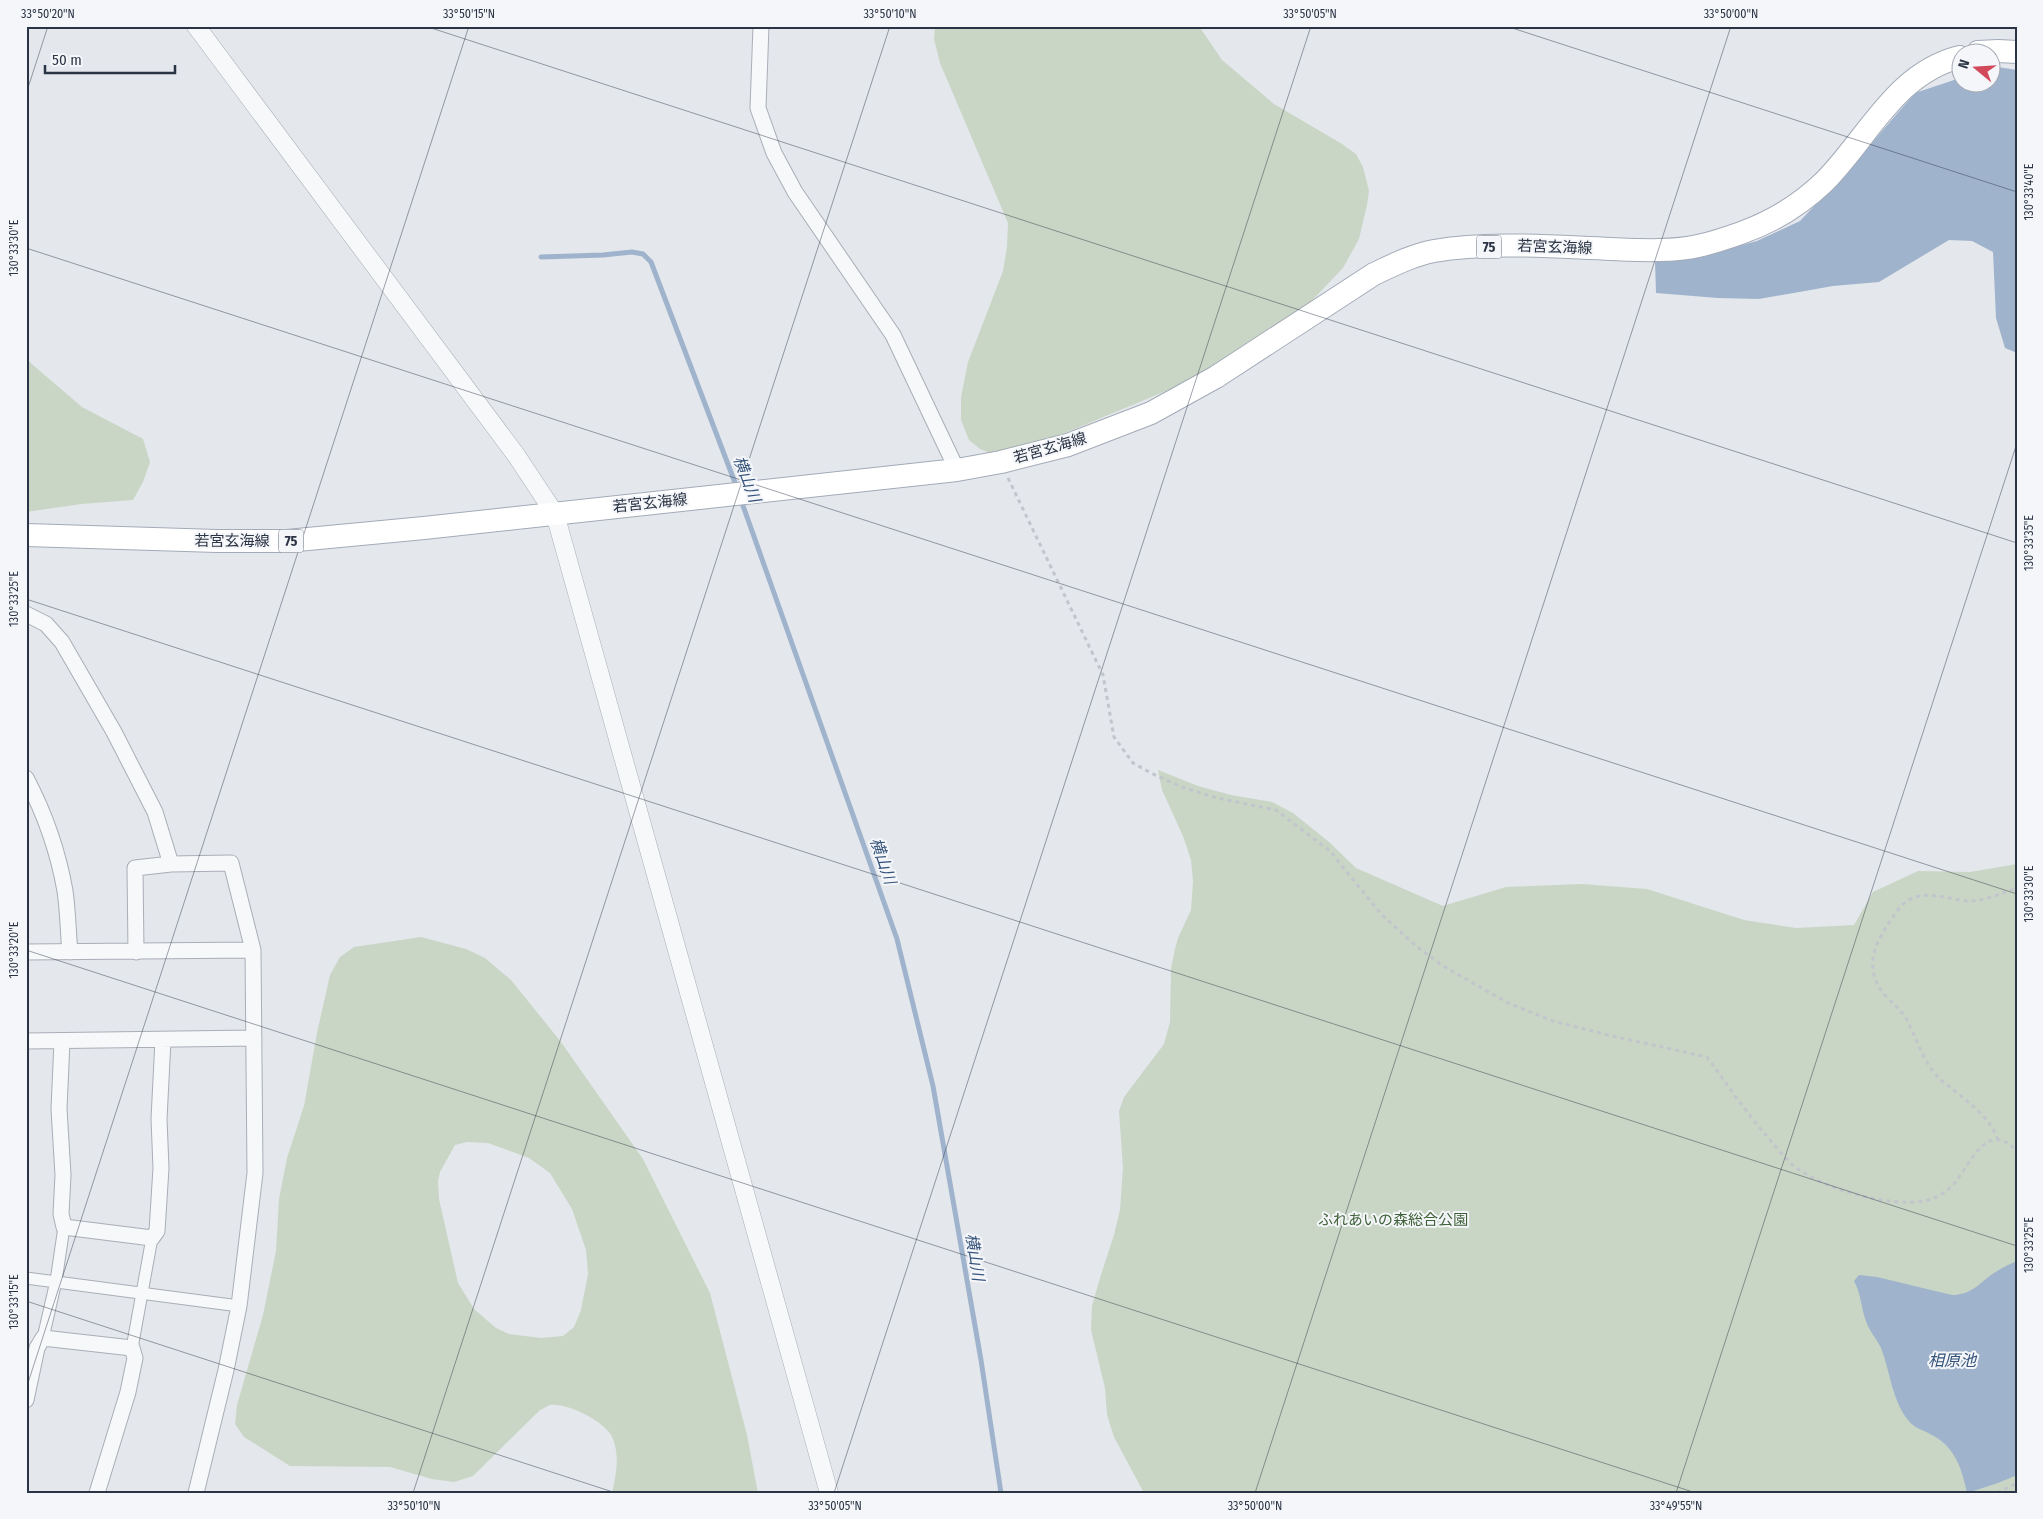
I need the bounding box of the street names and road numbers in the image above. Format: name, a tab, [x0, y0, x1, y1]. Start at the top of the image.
road number: 75	[1476, 236, 1502, 258]
street label: 若宮玄海線	[1517, 237, 1593, 257]
street label: 若宮玄海線	[1011, 429, 1089, 467]
street label: 若宮玄海線	[612, 490, 688, 516]
road number: 75	[278, 530, 304, 552]
street label: 若宮玄海線	[194, 532, 270, 550]

